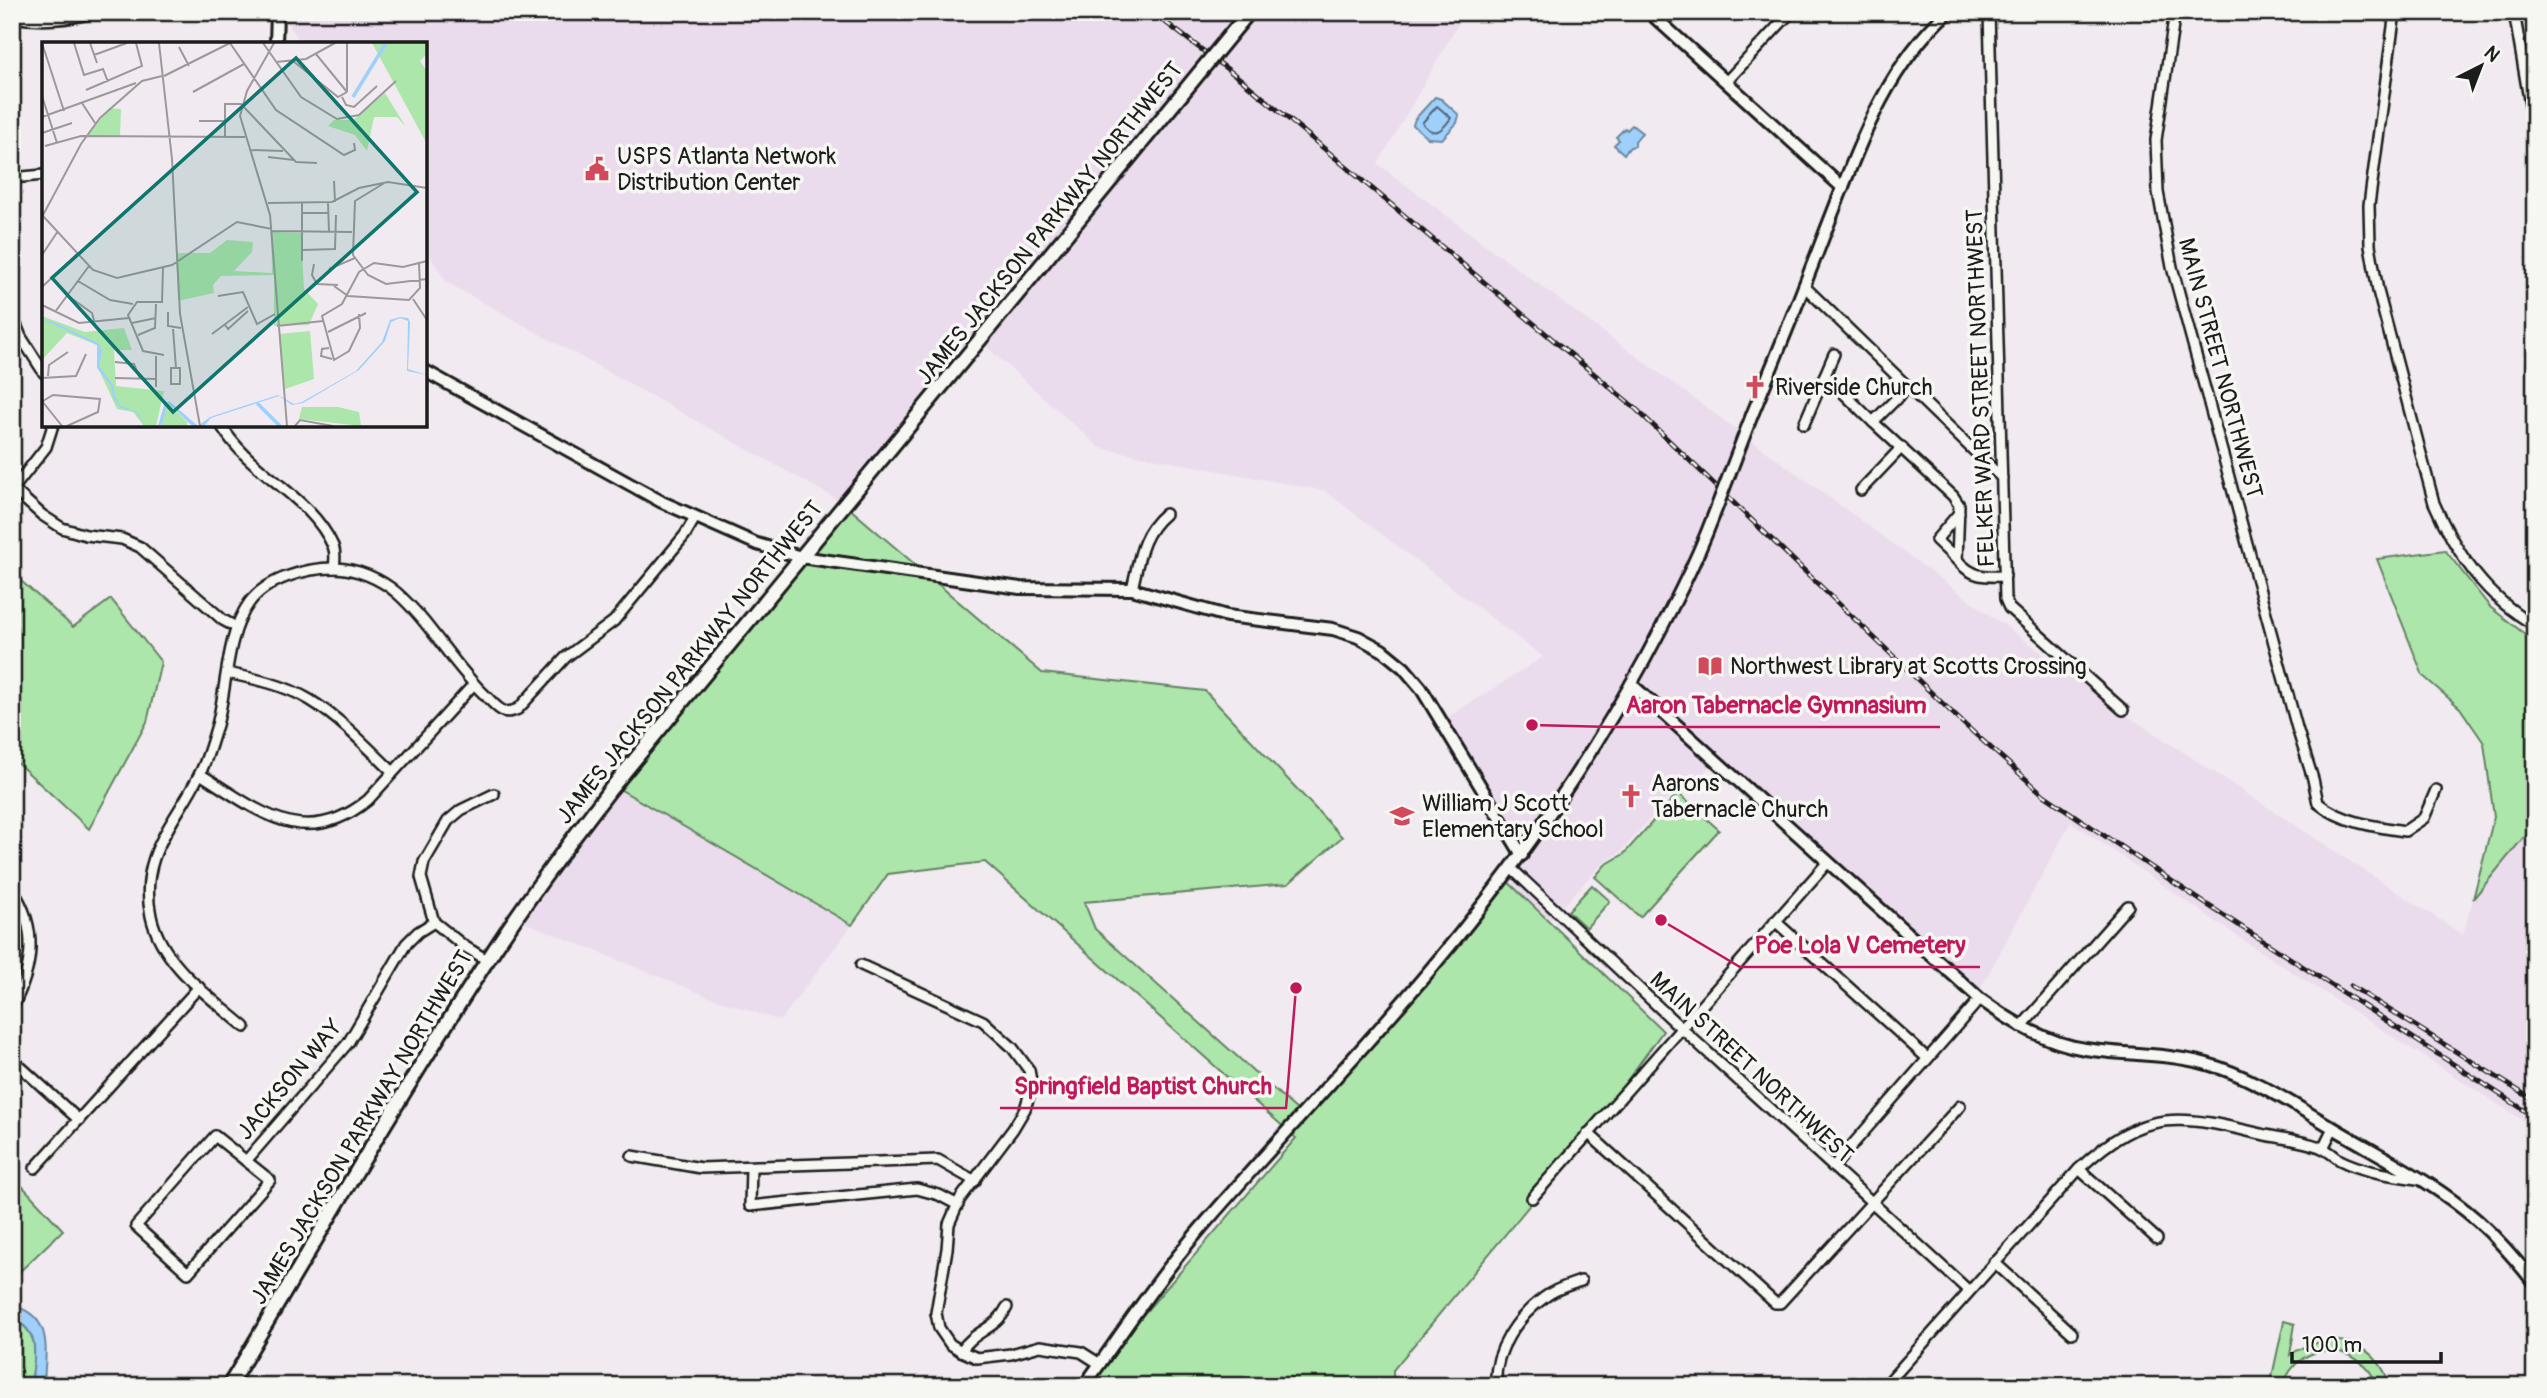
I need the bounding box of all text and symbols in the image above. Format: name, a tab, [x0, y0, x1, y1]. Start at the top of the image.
north arrow	[2446, 32, 2516, 102]
text: N	[2479, 41, 2505, 67]
inset map	[42, 42, 427, 427]
street label: JAMES JACKSON PARKWAY NORTHWEST	[910, 56, 1189, 391]
place label: USPS Atlanta Network Distribution Center	[617, 142, 836, 197]
public building icon: USPS Atlanta Network Distribution Center	[583, 155, 611, 183]
street label: FELKER WARD STREET NORTHWEST	[1960, 208, 2001, 568]
street label: MAIN STREET NORTHWEST	[2172, 235, 2269, 502]
church icon: Riverside Church	[1741, 373, 1769, 401]
place label: Riverside Church	[1775, 373, 1932, 402]
street label: JAMES JACKSON PARKWAY NORTHWEST	[550, 495, 829, 830]
library icon: Northwest Library at Scotts Crossing	[1696, 652, 1724, 680]
place label: Northwest Library at Scotts Crossing	[1730, 652, 2087, 681]
callout: Aaron Tabernacle Gymnasium	[1611, 682, 1940, 727]
text: Aaron Tabernacle Gymnasium	[1625, 691, 1927, 720]
place label: Aarons Tabernacle Church	[1651, 769, 1828, 824]
church icon: Aarons Tabernacle Church	[1617, 782, 1645, 810]
place label: William J Scott Elementary School	[1422, 789, 1604, 844]
school or university icon: William J Scott Elementary School	[1388, 802, 1416, 830]
callout: Poe Lola V Cemetery	[1740, 922, 1980, 967]
text: Poe Lola V Cemetery	[1754, 931, 1966, 960]
street label: JAMES JACKSON PARKWAY NORTHWEST	[244, 945, 479, 1310]
street label: MAIN STREET NORTHWEST	[1644, 965, 1860, 1170]
street label: JACKSON WAY	[230, 1013, 348, 1146]
callout: Springfield Baptist Church	[1000, 1063, 1286, 1108]
text: Springfield Baptist Church	[1014, 1072, 1272, 1101]
scale bar	[2292, 1321, 2440, 1365]
text: 100 m	[2302, 1332, 2362, 1359]

